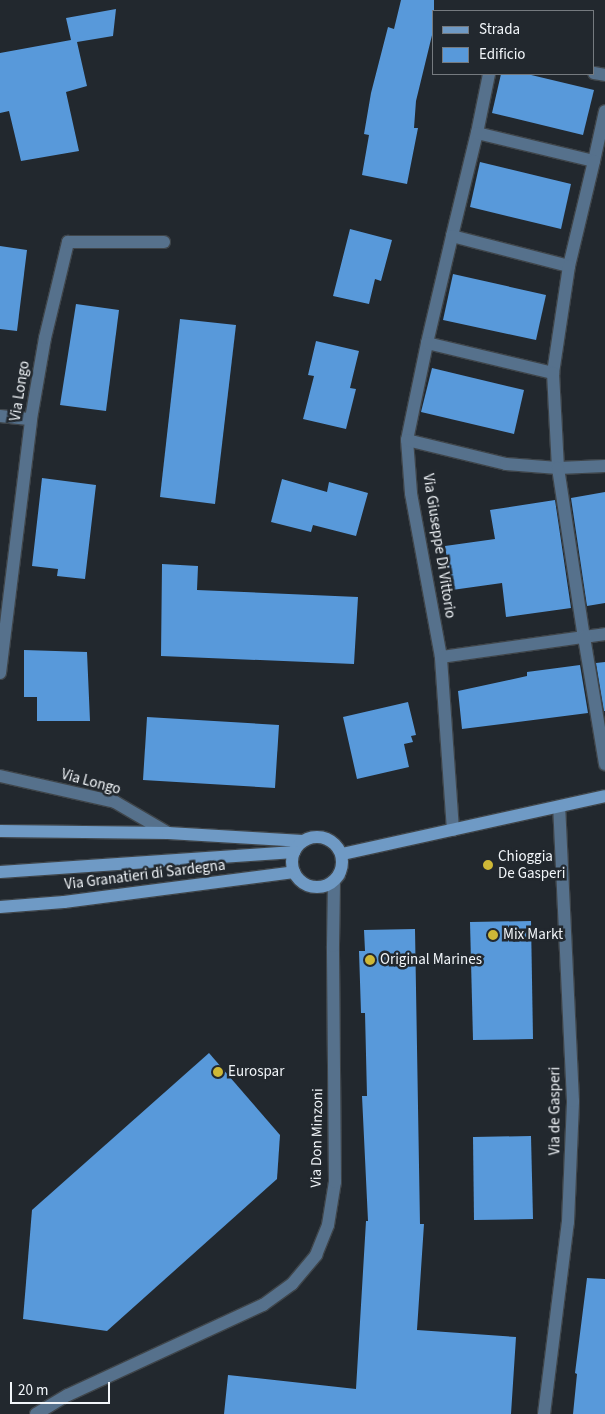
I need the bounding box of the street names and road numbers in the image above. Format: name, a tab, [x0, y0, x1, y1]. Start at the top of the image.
street label: Via Longo	[6, 360, 34, 422]
street label: Via Giuseppe Di Vittorio	[419, 472, 459, 620]
street label: Via Longo	[59, 765, 123, 799]
street label: Via Granatieri di Sardegna	[64, 856, 226, 894]
street label: Via de Gasperi	[546, 1067, 564, 1155]
street label: Via Don Minzoni	[307, 1088, 327, 1188]

